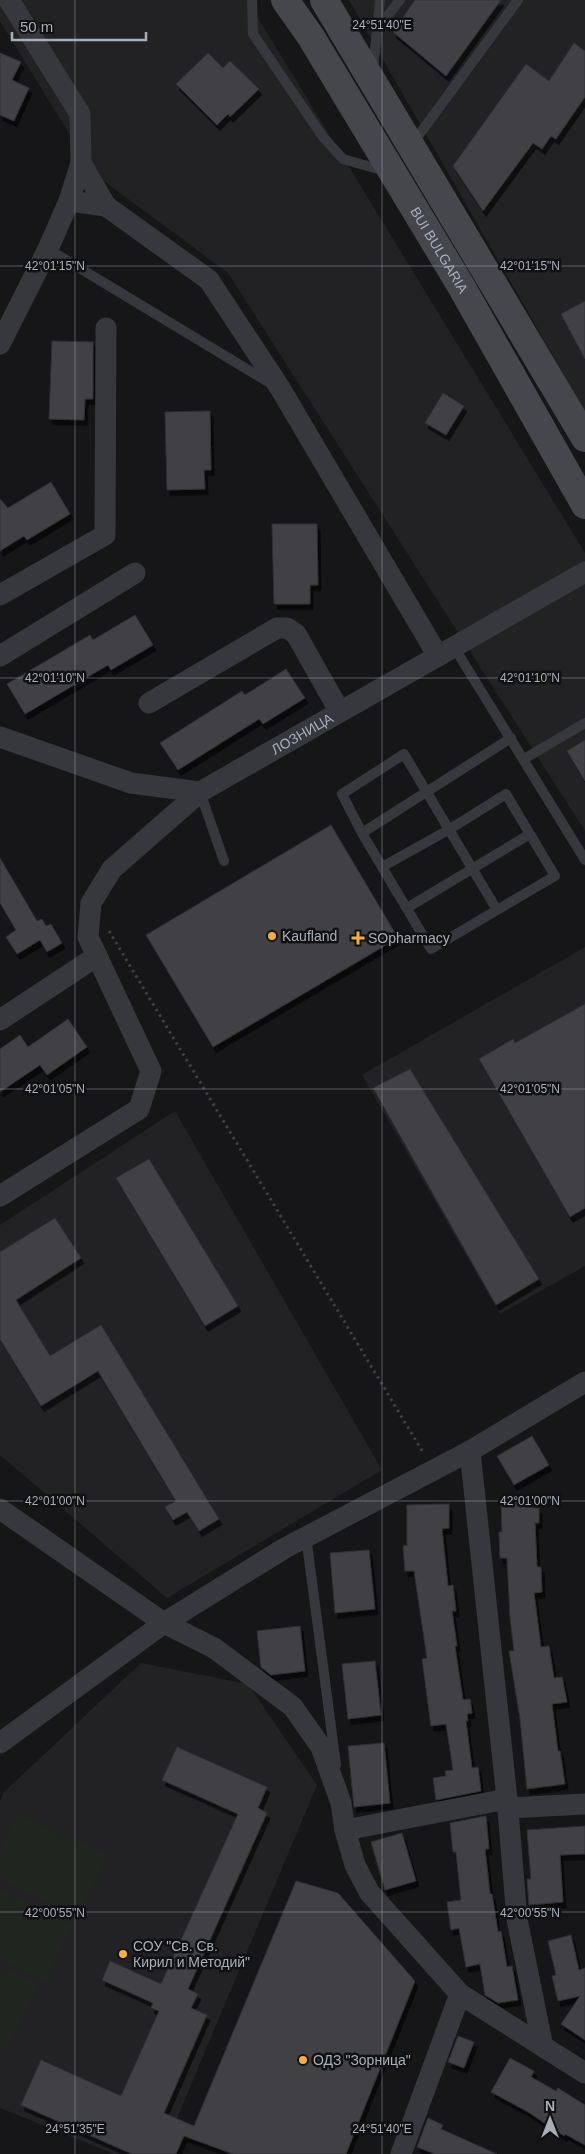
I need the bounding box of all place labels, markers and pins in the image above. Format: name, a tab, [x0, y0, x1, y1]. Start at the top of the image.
place label: Kaufland	[282, 928, 337, 944]
marker: Kaufland	[266, 930, 278, 942]
place label: SOpharmacy	[368, 930, 450, 946]
marker: SOpharmacy	[352, 932, 364, 944]
place label: СОУ "Св. Св. Кирил и Методий"	[133, 1938, 250, 1970]
marker: СОУ "Св. Св. Кирил и Методий"	[117, 1948, 129, 1960]
place label: ОДЗ "Зорница"	[313, 2052, 411, 2068]
marker: ОДЗ "Зорница"	[297, 2054, 309, 2066]

